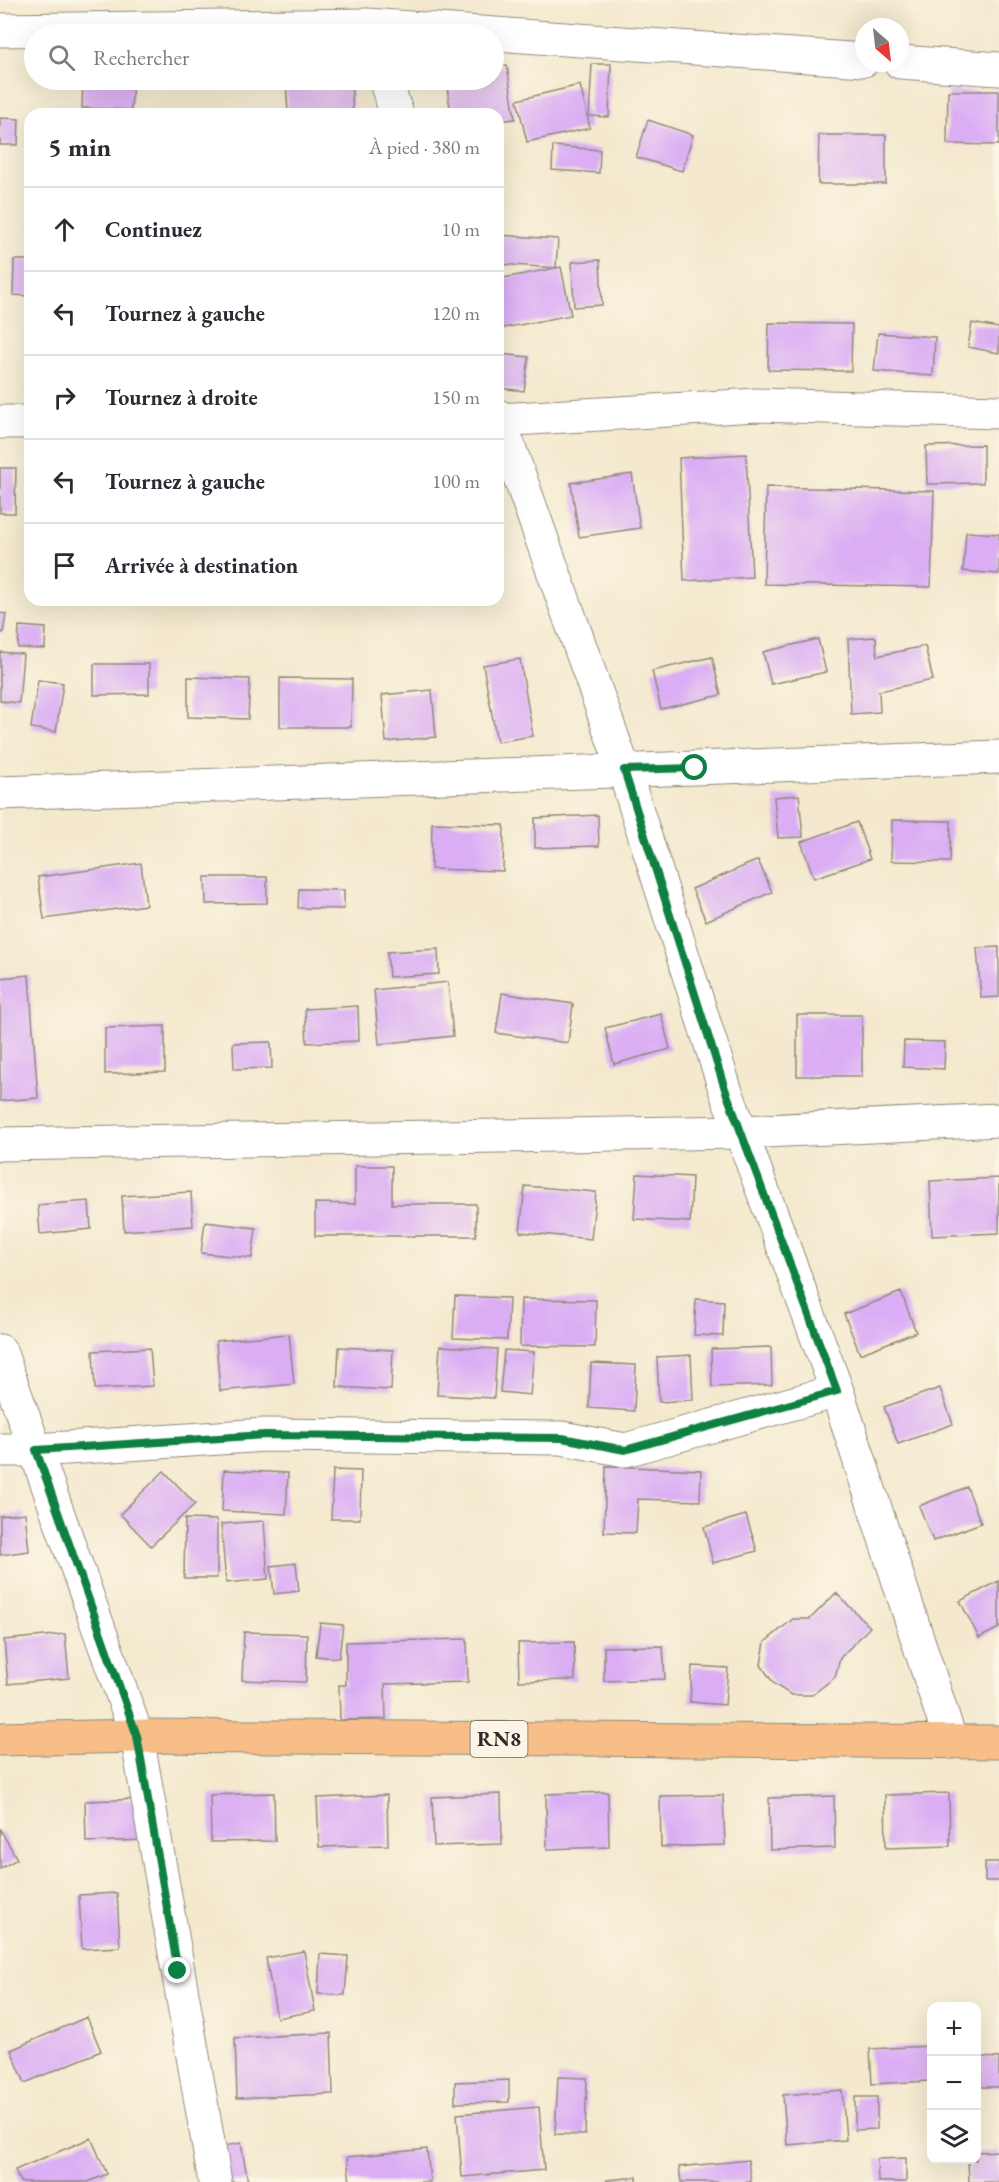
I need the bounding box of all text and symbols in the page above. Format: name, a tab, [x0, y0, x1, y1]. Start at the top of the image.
north arrow	[855, 18, 909, 72]
search box	[24, 24, 504, 90]
icon: search	[45, 41, 78, 74]
text: Rechercher	[93, 43, 189, 72]
text: 5 min	[48, 130, 111, 164]
text: À pied · 380 m	[369, 134, 480, 160]
icon: ahead	[48, 213, 81, 246]
text: Continuez	[105, 215, 202, 244]
text: 10 m	[441, 216, 480, 242]
icon: left	[48, 297, 81, 330]
text: Tournez à gauche	[105, 299, 265, 328]
text: 120 m	[432, 300, 480, 326]
icon: right	[48, 381, 81, 414]
text: Tournez à droite	[105, 383, 258, 412]
text: 150 m	[432, 384, 480, 410]
icon: left	[48, 465, 81, 498]
text: Tournez à gauche	[105, 467, 265, 496]
text: 100 m	[432, 468, 480, 494]
icon: arrive	[48, 549, 81, 582]
text: Arrivée à destination	[105, 551, 298, 580]
route start	[681, 754, 707, 780]
road number: RN8	[470, 1721, 528, 1757]
route end	[164, 1957, 190, 1983]
map controls	[927, 2002, 981, 2164]
button: +	[927, 2002, 981, 2056]
button: −	[927, 2056, 981, 2110]
button: layers	[927, 2110, 981, 2164]

